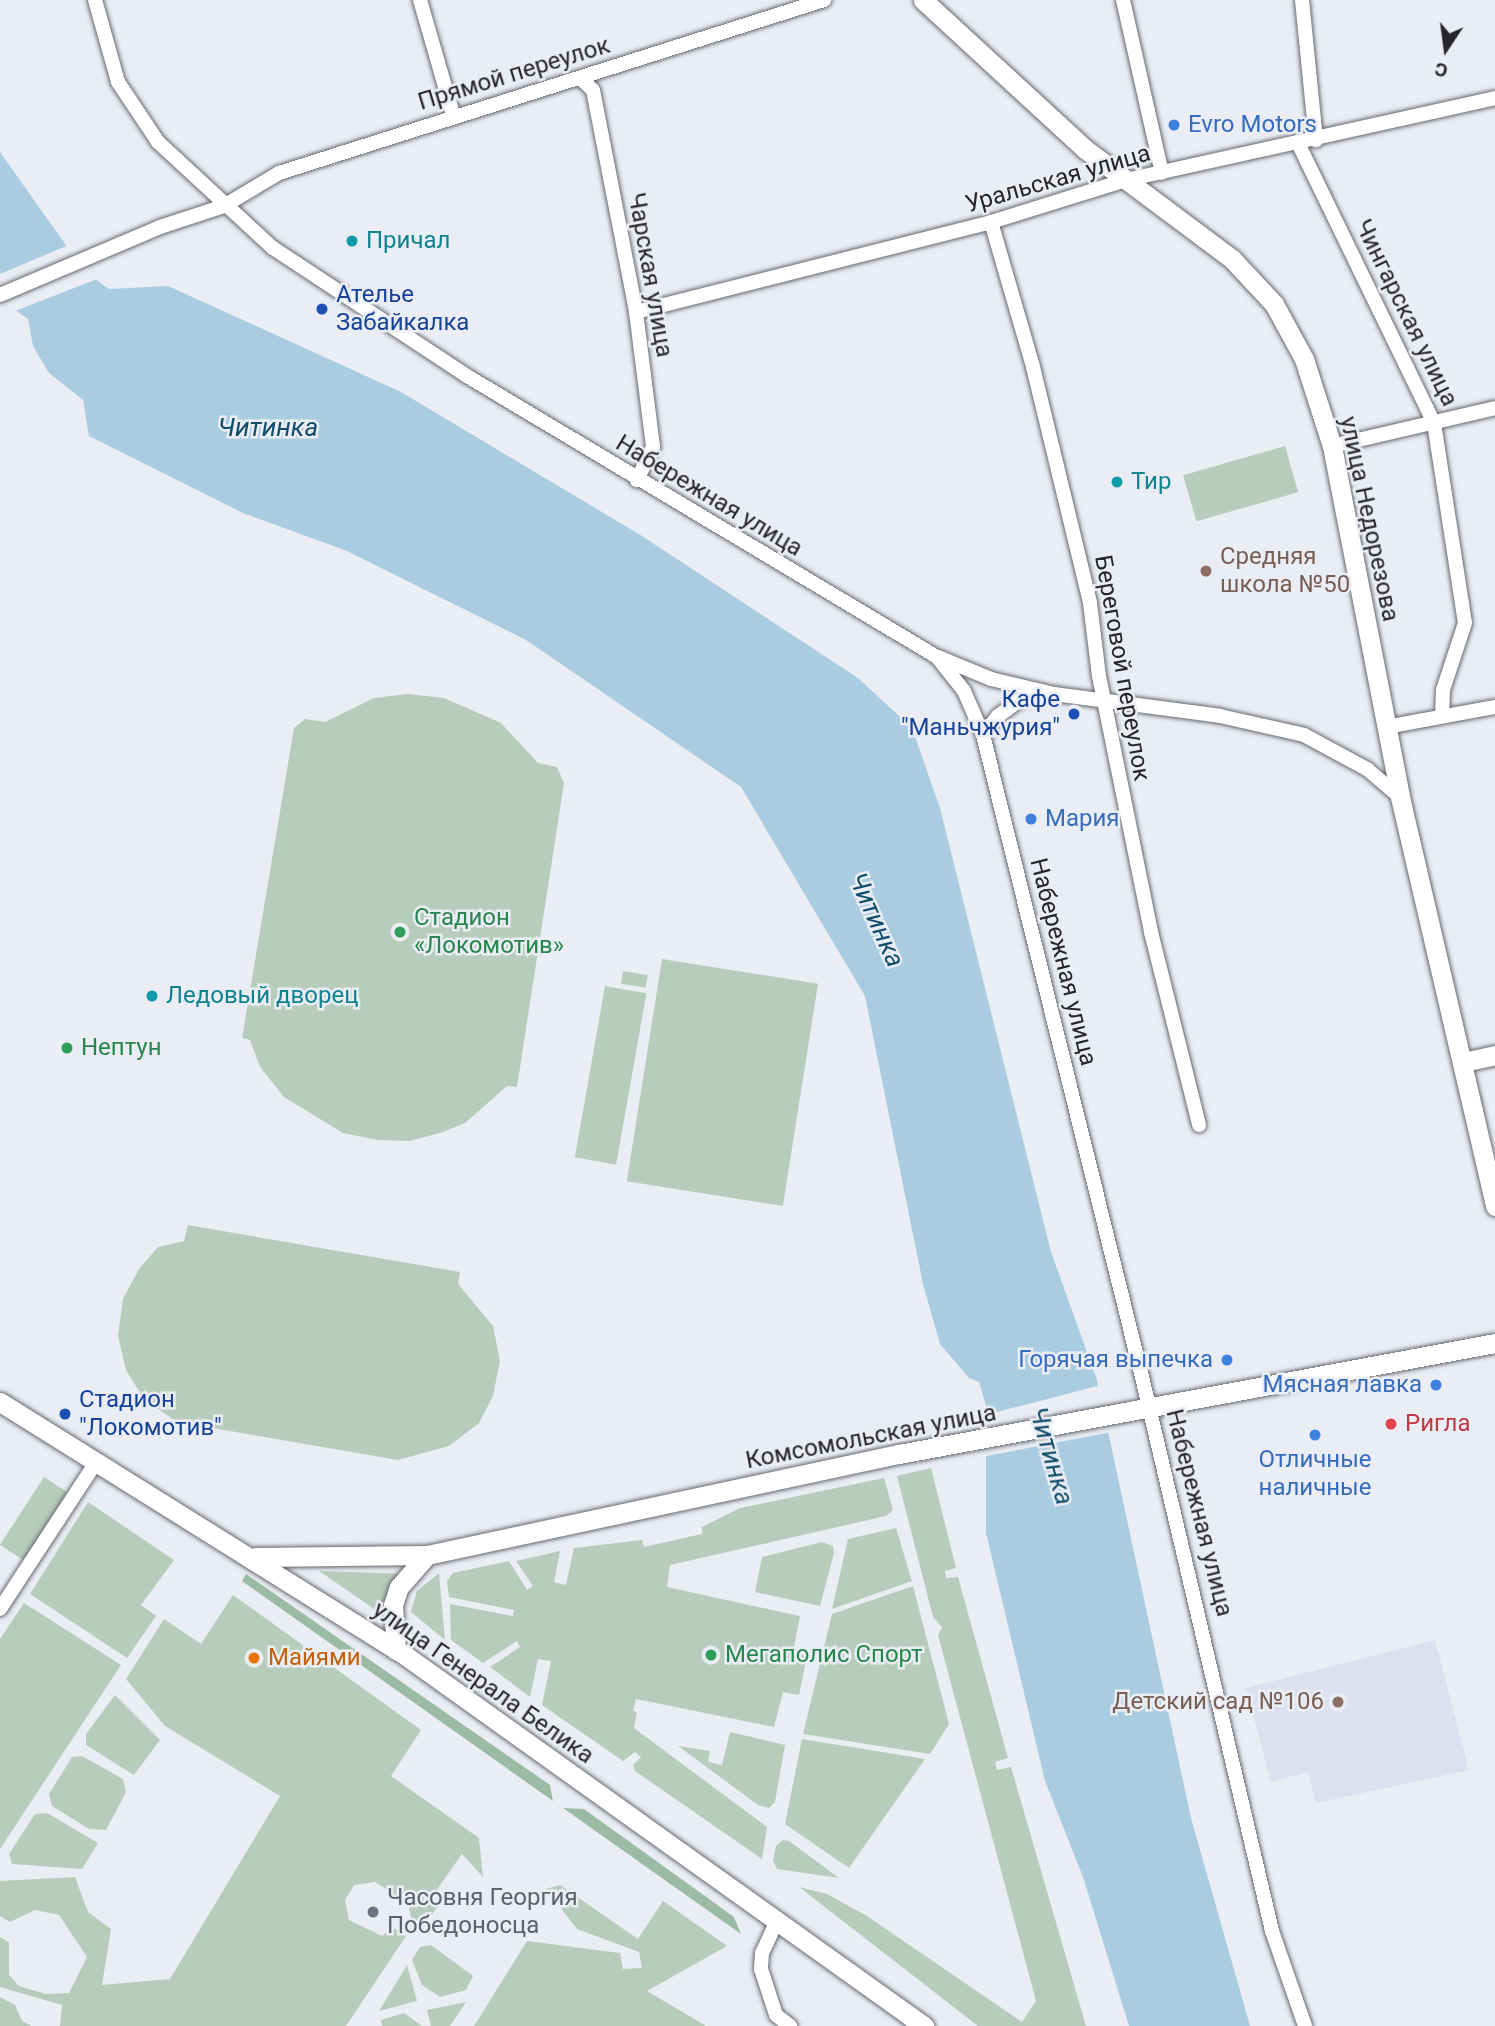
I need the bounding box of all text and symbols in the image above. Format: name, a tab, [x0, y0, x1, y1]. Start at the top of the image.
north arrow	[1411, 14, 1481, 84]
street label: Прямой переулок	[415, 31, 613, 117]
text: С	[1433, 57, 1450, 83]
place label: Evro Motors	[1188, 111, 1317, 139]
marker: Evro Motors	[1166, 117, 1182, 133]
street label: Уральская улица	[962, 139, 1154, 219]
street label: Чарская улица	[621, 190, 679, 360]
street label: Чингарская улица	[1348, 215, 1464, 411]
place label: Причал	[366, 227, 450, 255]
marker: Причал	[344, 233, 360, 249]
place label: Ателье Забайкалка	[336, 281, 469, 337]
marker: Ателье Забайкалка	[314, 301, 330, 317]
water label: Читинка	[218, 412, 318, 444]
street label: улица Недорезова	[1333, 414, 1405, 624]
street label: Набережная улица	[610, 429, 808, 563]
place label: Тир	[1131, 468, 1171, 496]
marker: Тир	[1109, 474, 1125, 490]
place label: Средняя школа №50	[1220, 543, 1350, 599]
street label: Береговой переулок	[1088, 553, 1156, 783]
marker: Средняя школа №50	[1198, 563, 1214, 579]
place label: Кафе "Маньчжурия"	[901, 686, 1060, 742]
marker: Кафе "Маньчжурия"	[1066, 706, 1082, 722]
place label: Мария	[1045, 805, 1120, 833]
marker: Мария	[1023, 811, 1039, 827]
street label: Набережная улица	[1023, 855, 1103, 1069]
water label: Читинка	[841, 868, 911, 972]
place label: Стадион «Локомотив»	[414, 904, 564, 960]
marker: Стадион «Локомотив»	[392, 924, 408, 940]
place label: Ледовый дворец	[166, 982, 358, 1010]
marker: Ледовый дворец	[144, 988, 160, 1004]
place label: Нептун	[81, 1034, 162, 1062]
marker: Нептун	[59, 1040, 75, 1056]
place label: Горячая выпечка	[1018, 1346, 1213, 1374]
marker: Горячая выпечка	[1219, 1352, 1235, 1368]
place label: Мясная лавка	[1263, 1371, 1422, 1399]
marker: Мясная лавка	[1428, 1377, 1444, 1393]
place label: Стадион "Локомотив"	[79, 1386, 222, 1442]
street label: Комсомольская улица	[743, 1399, 999, 1475]
water label: Читинка	[1022, 1403, 1080, 1509]
marker: Стадион "Локомотив"	[57, 1406, 73, 1422]
street label: Набережная улица	[1159, 1406, 1239, 1620]
place label: Ригла	[1405, 1410, 1471, 1438]
marker: Ригла	[1383, 1416, 1399, 1432]
marker: Отличные наличные	[1307, 1427, 1323, 1443]
place label: Отличные наличные	[1258, 1446, 1372, 1502]
street label: улица Генерала Белика	[367, 1596, 599, 1770]
place label: Мегаполис Спорт	[725, 1641, 923, 1669]
place label: Майями	[268, 1644, 361, 1672]
marker: Мегаполис Спорт	[703, 1647, 719, 1663]
marker: Майями	[246, 1650, 262, 1666]
place label: Детский сад №106	[1112, 1688, 1324, 1716]
marker: Детский сад №106	[1330, 1694, 1346, 1710]
place label: Часовня Георгия Победоносца	[387, 1884, 578, 1940]
marker: Часовня Георгия Победоносца	[365, 1904, 381, 1920]

